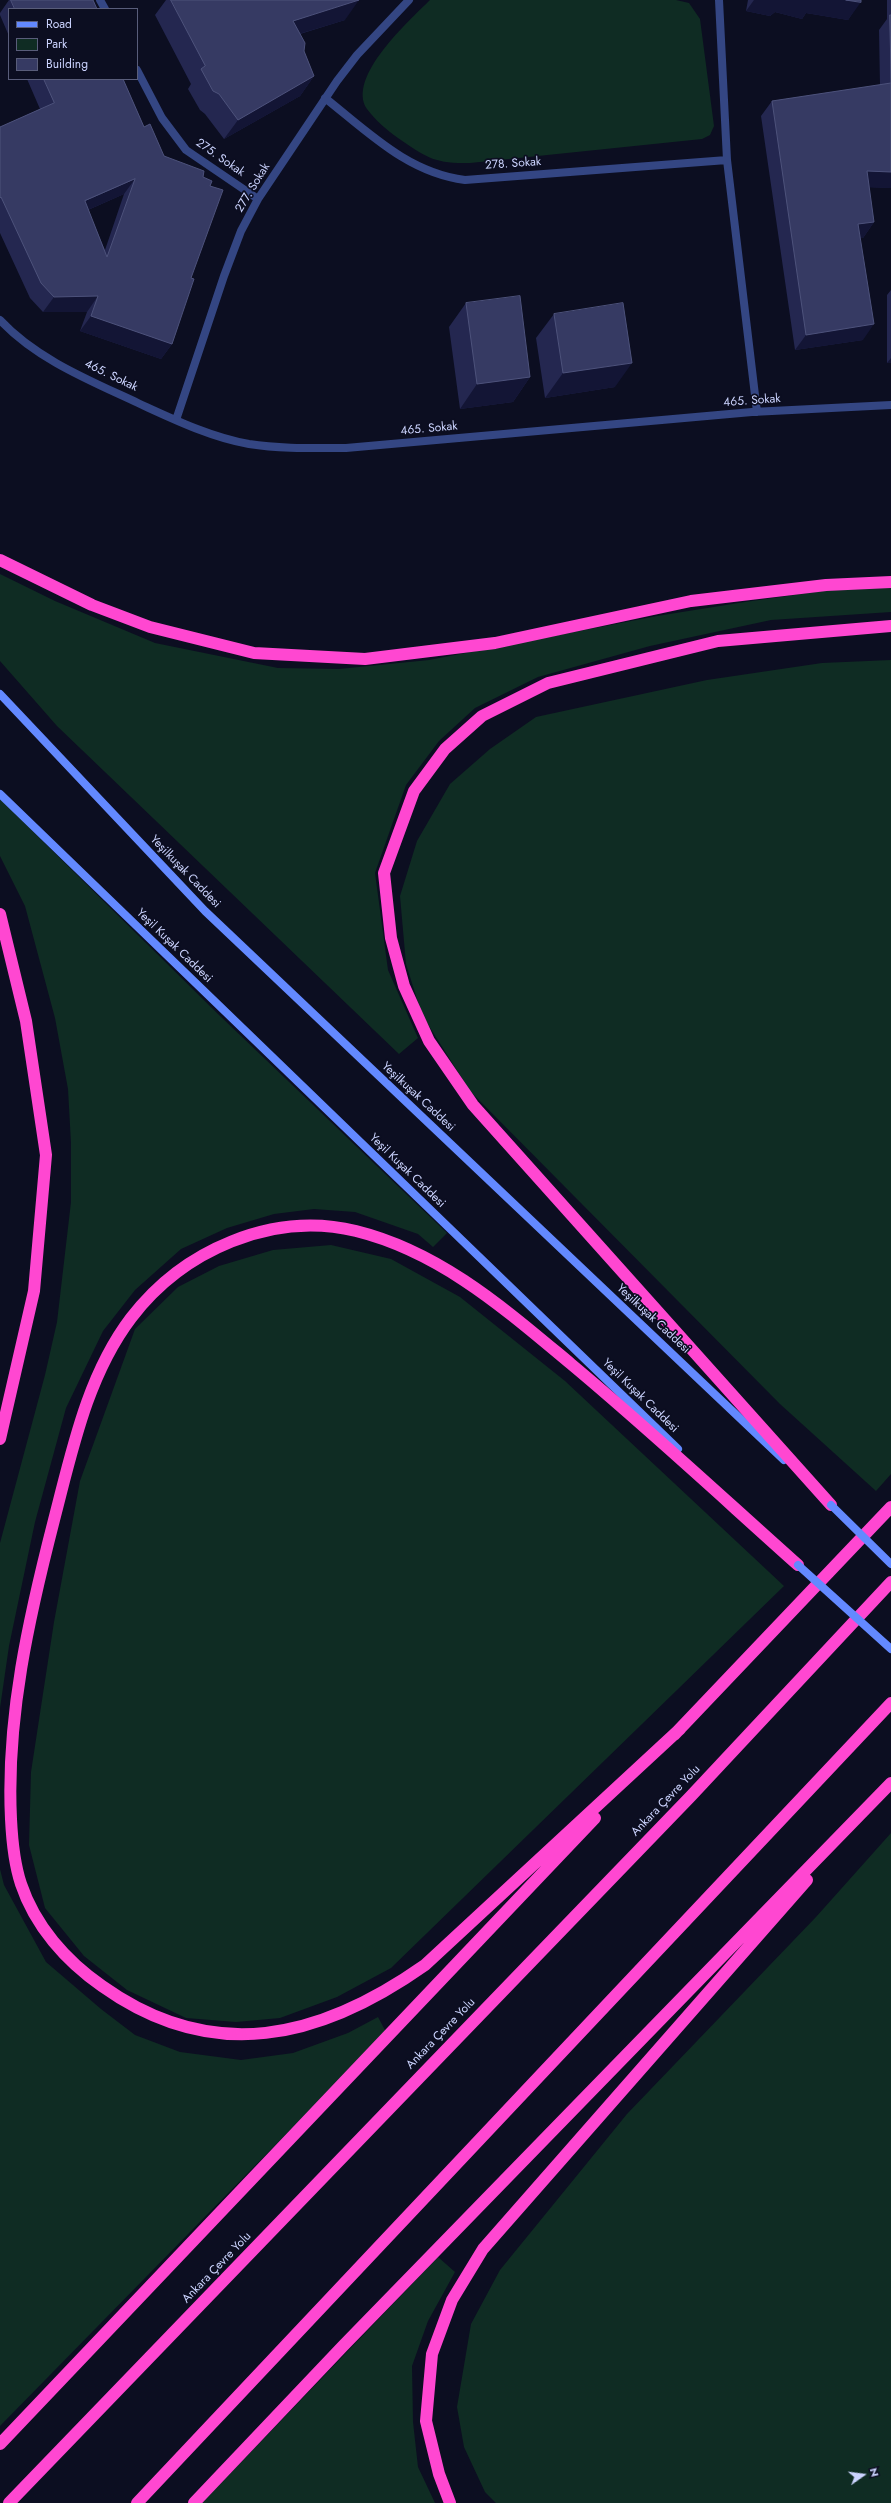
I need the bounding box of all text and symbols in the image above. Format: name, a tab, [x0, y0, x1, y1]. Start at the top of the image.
legend	[8, 8, 138, 80]
text: Road	[46, 15, 72, 33]
text: Park	[46, 35, 67, 53]
text: Building	[46, 55, 88, 73]
street label: 275. Sokak	[193, 136, 247, 180]
street label: 278. Sokak	[484, 155, 542, 173]
street label: 277. Sokak	[233, 161, 273, 215]
street label: 465. Sokak	[82, 357, 140, 395]
street label: 465. Sokak	[723, 392, 781, 410]
street label: 465. Sokak	[400, 419, 458, 439]
street label: Yeşilkuşak Caddesi	[147, 833, 223, 911]
street label: Yeşil Kuşak Caddesi	[133, 906, 215, 986]
street label: Yeşilkuşak Caddesi	[378, 1059, 458, 1135]
street label: Yeşil Kuşak Caddesi	[366, 1131, 448, 1211]
street label: Yeşilkuşak Caddesi	[613, 1281, 693, 1357]
street label: Yeşil Kuşak Caddesi	[599, 1356, 681, 1436]
street label: Ankara Çevre Yolu	[628, 1763, 704, 1839]
street label: Ankara Çevre Yolu	[403, 1996, 479, 2072]
street label: Ankara Çevre Yolu	[179, 2230, 255, 2306]
north arrow	[843, 2455, 883, 2495]
text: N	[866, 2466, 883, 2478]

